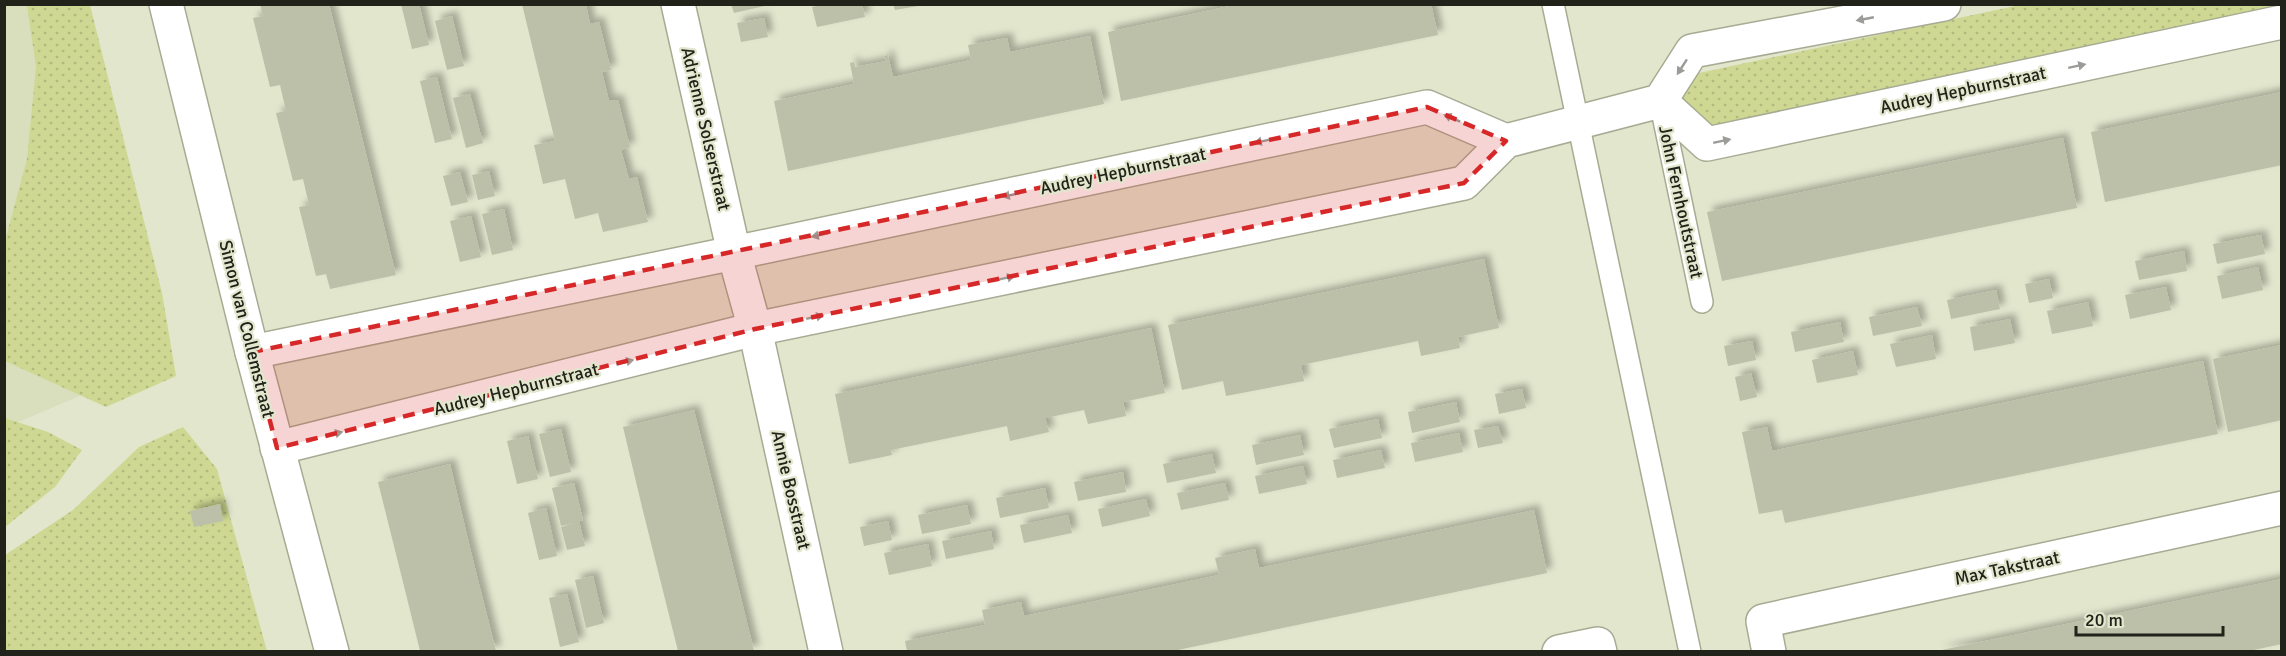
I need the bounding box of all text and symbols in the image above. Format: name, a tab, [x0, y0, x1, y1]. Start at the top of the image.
one-way arrow	[1856, 15, 1875, 24]
street label: Adrienne Solserstraat	[676, 45, 736, 213]
one-way arrow	[1676, 59, 1687, 75]
one-way arrow	[2068, 61, 2087, 70]
street label: Audrey Hepburnstraat	[1878, 62, 2048, 118]
one-way arrow	[1443, 113, 1461, 123]
street label: John Fernhoutstraat	[1654, 124, 1708, 280]
one-way arrow	[1713, 136, 1732, 145]
one-way arrow	[1254, 137, 1273, 147]
street label: Audrey Hepburnstraat	[1038, 143, 1208, 199]
one-way arrow	[1002, 190, 1020, 200]
one-way arrow	[810, 231, 829, 240]
street label: Simon van Collemstraat	[214, 238, 280, 420]
one-way arrow	[996, 272, 1015, 282]
one-way arrow	[805, 312, 824, 321]
one-way arrow	[616, 356, 634, 366]
street label: Audrey Hepburnstraat	[431, 358, 601, 420]
street label: Annie Bosstraat	[767, 428, 815, 552]
one-way arrow	[325, 429, 343, 439]
street label: Max Takstraat	[1953, 546, 2061, 590]
scale bar	[2076, 599, 2223, 637]
text: 20 m	[2085, 609, 2123, 631]

